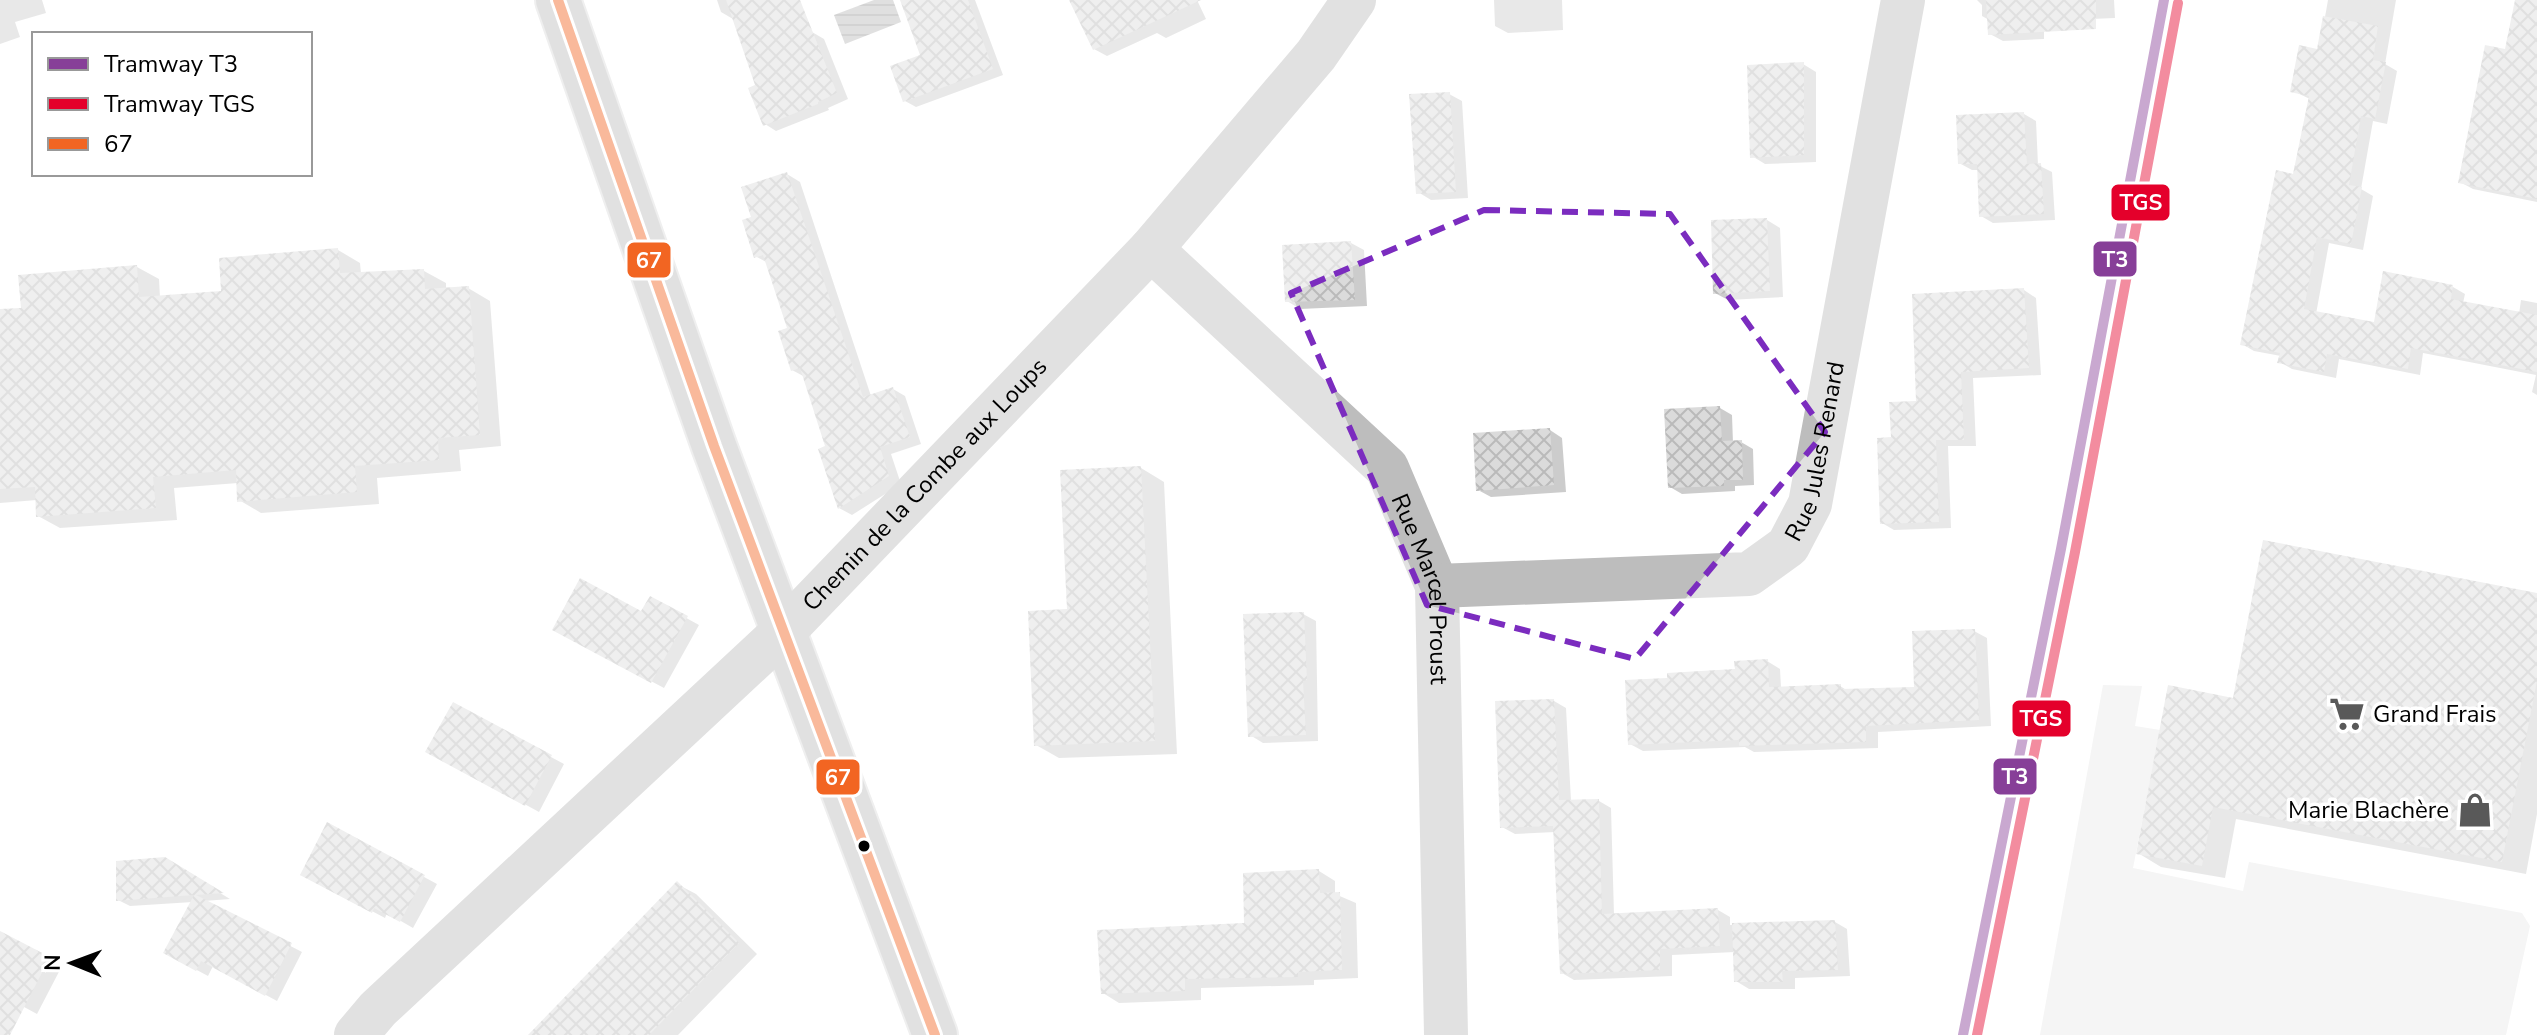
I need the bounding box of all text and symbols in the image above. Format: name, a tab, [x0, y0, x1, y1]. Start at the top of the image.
legend	[32, 32, 312, 176]
text: Tramway T3	[104, 48, 238, 80]
text: Tramway TGS	[104, 88, 255, 120]
text: 67	[104, 128, 133, 160]
line badge: TGS	[2110, 183, 2171, 222]
text: TGS	[2120, 188, 2163, 218]
line badge: T3	[2092, 240, 2138, 278]
line badge: 67	[626, 241, 672, 279]
text: T3	[2102, 245, 2128, 275]
text: 67	[636, 246, 662, 276]
street label: Chemin de la Combe aux Loups	[796, 351, 1054, 618]
street label: Rue Jules Renard	[1777, 359, 1852, 547]
street label: Rue Marcel Proust	[1384, 489, 1455, 685]
supermarket icon: Grand Frais	[2328, 695, 2366, 733]
place label: Grand Frais	[2373, 698, 2497, 730]
line badge: TGS	[2011, 699, 2072, 738]
text: TGS	[2020, 704, 2063, 734]
line badge: T3	[1992, 757, 2038, 796]
line badge: 67	[815, 758, 861, 796]
text: T3	[2002, 762, 2028, 792]
text: 67	[825, 763, 851, 793]
shop icon: Marie Blachère	[2456, 791, 2494, 829]
place label: Marie Blachère	[2288, 794, 2449, 826]
unlabelled marker	[856, 838, 872, 854]
north arrow	[32, 923, 112, 1003]
text: N	[38, 954, 68, 971]

